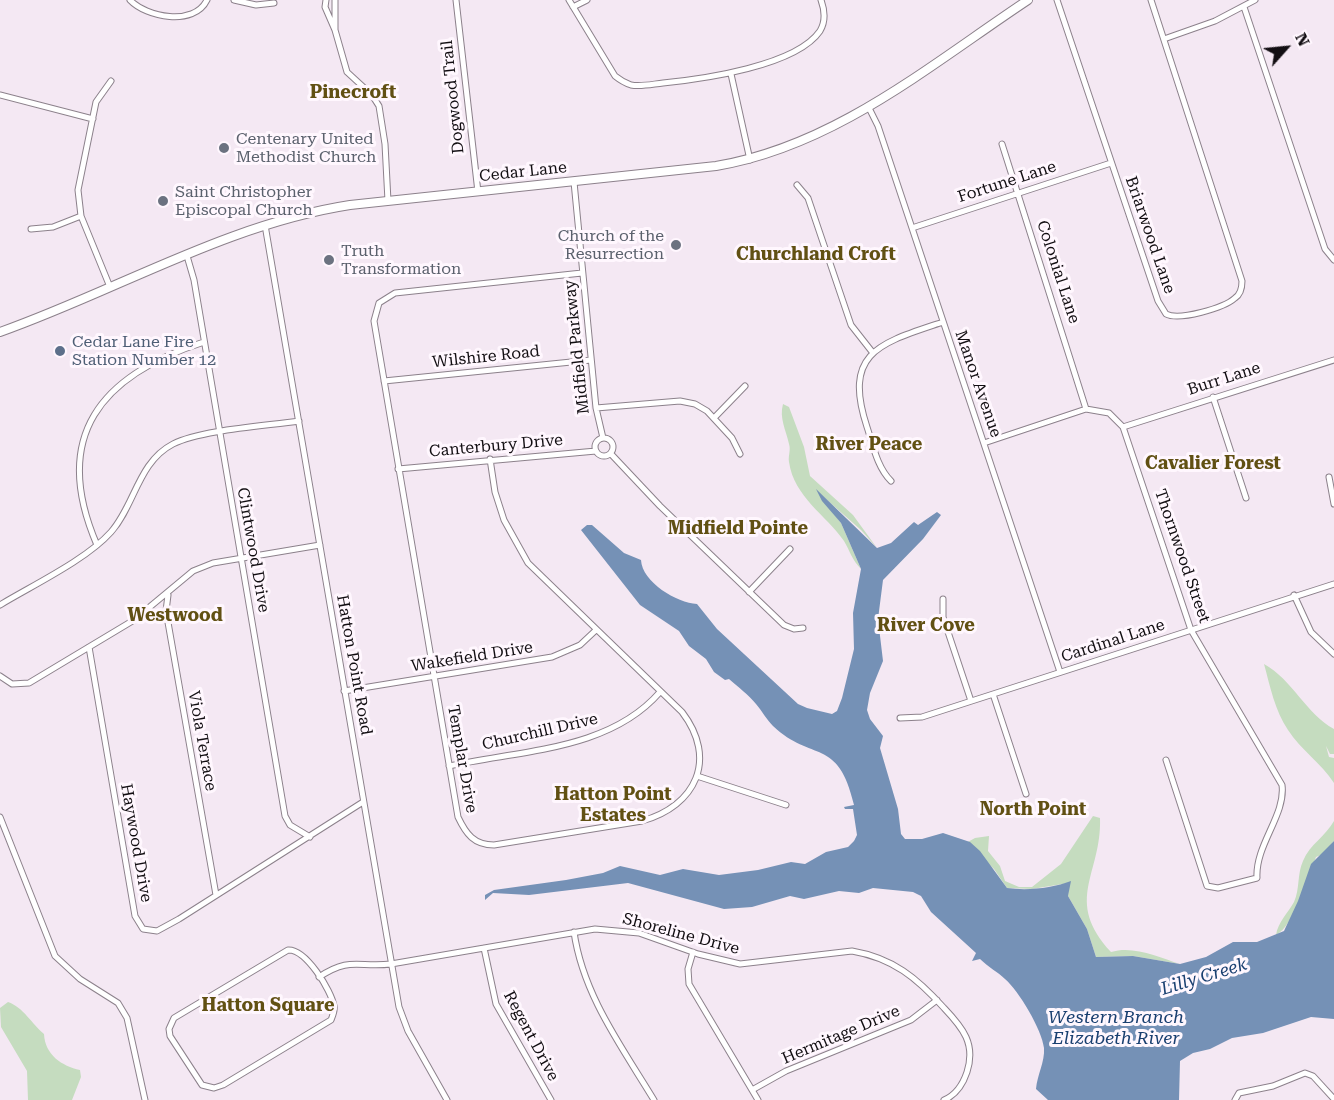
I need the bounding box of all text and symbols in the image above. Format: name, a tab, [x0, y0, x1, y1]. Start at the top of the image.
north arrow	[1256, 18, 1316, 78]
text: N	[1291, 30, 1314, 49]
street label: Dogwood Trail	[437, 39, 469, 155]
district label: Pinecroft	[310, 82, 396, 104]
place label: Centenary United Methodist Church	[236, 129, 376, 167]
marker: Centenary United Methodist Church	[217, 141, 231, 155]
street label: Fortune Lane	[955, 157, 1059, 207]
street label: Cedar Lane	[478, 158, 568, 186]
street label: Briarwood Lane	[1121, 174, 1179, 296]
place label: Saint Christopher Episcopal Church	[175, 182, 312, 220]
marker: Saint Christopher Episcopal Church	[156, 194, 170, 208]
street label: Colonial Lane	[1032, 218, 1084, 326]
place label: Church of the Resurrection	[558, 226, 664, 264]
marker: Church of the Resurrection	[669, 238, 683, 252]
place label: Truth Transformation	[341, 241, 461, 279]
district label: Churchland Croft	[736, 244, 896, 266]
marker: Truth Transformation	[322, 253, 336, 267]
street label: Midfield Parkway	[560, 279, 594, 415]
street label: Manor Avenue	[951, 328, 1005, 440]
place label: Cedar Lane Fire Station Number 12	[72, 332, 216, 370]
street label: Wilshire Road	[431, 342, 541, 372]
marker: Cedar Lane Fire Station Number 12	[53, 344, 67, 358]
street label: Burr Lane	[1185, 358, 1263, 400]
street label: Canterbury Drive	[428, 431, 564, 461]
district label: River Peace	[816, 434, 922, 456]
district label: Cavalier Forest	[1145, 453, 1281, 475]
street label: Clintwood Drive	[233, 486, 273, 614]
street label: Thornwood Street	[1150, 487, 1214, 625]
district label: Midfield Pointe	[668, 518, 808, 540]
street label: Hatton Point Road	[332, 593, 376, 737]
district label: Westwood	[127, 605, 223, 627]
district label: River Cove	[877, 615, 975, 637]
street label: Cardinal Lane	[1059, 615, 1167, 667]
street label: Wakefield Drive	[410, 638, 534, 676]
street label: Viola Terrace	[184, 689, 220, 793]
street label: Templar Drive	[443, 703, 481, 815]
street label: Churchill Drive	[480, 709, 600, 755]
street label: Haywood Drive	[116, 782, 156, 904]
district label: Hatton Point Estates	[554, 784, 672, 826]
district label: North Point	[980, 799, 1086, 821]
street label: Shoreline Drive	[620, 909, 742, 959]
water label: Lilly Creek	[1158, 954, 1250, 1000]
street label: Regent Drive	[499, 988, 563, 1084]
district label: Hatton Square	[201, 995, 335, 1017]
street label: Hermitage Drive	[779, 1002, 903, 1068]
water label: Western Branch Elizabeth River	[1048, 1007, 1184, 1050]

